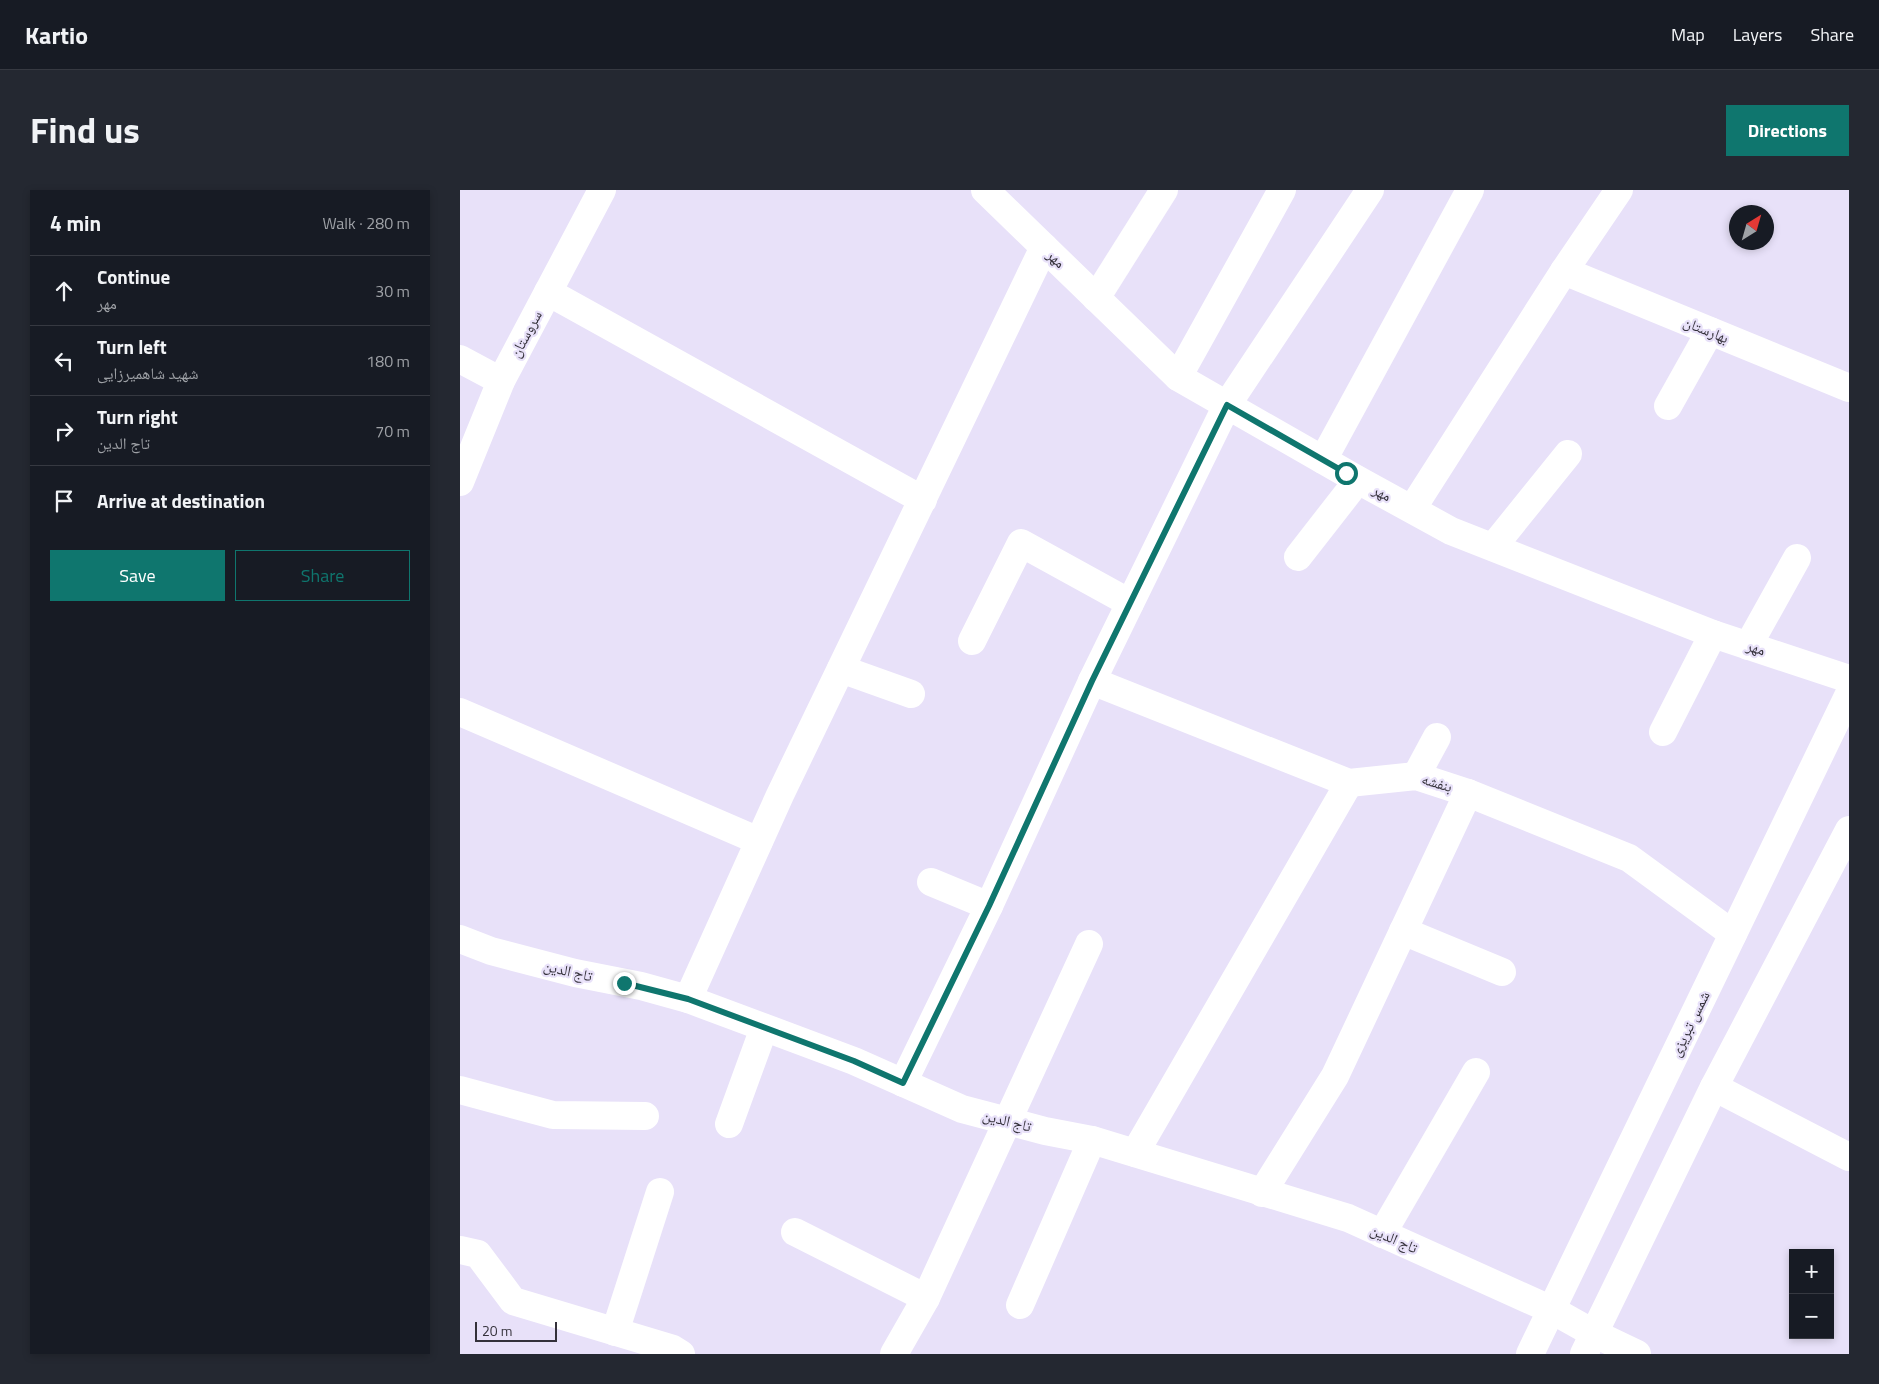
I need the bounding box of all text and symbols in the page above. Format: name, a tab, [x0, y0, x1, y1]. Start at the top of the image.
text: Kartio	[25, 17, 88, 53]
text: Map	[1671, 21, 1705, 48]
text: Layers	[1733, 21, 1782, 48]
text: Share	[1810, 21, 1854, 48]
text: Find us	[30, 103, 140, 157]
button: Directions	[1726, 105, 1849, 156]
north arrow	[1729, 205, 1774, 250]
text: 4 min	[50, 207, 101, 239]
text: Walk · 280 m	[322, 211, 410, 235]
street label: مهر	[1041, 243, 1071, 273]
text: Continue	[97, 262, 170, 291]
icon: ahead	[50, 277, 78, 305]
text: 30 m	[375, 279, 410, 303]
text: مهر	[97, 291, 117, 315]
street label: سروستان	[503, 306, 548, 362]
street label: بهارستان	[1680, 310, 1732, 349]
text: Turn left	[97, 332, 167, 361]
icon: left	[50, 347, 78, 375]
text: 180 m	[366, 349, 410, 373]
text: شهید شاهمیرزایی	[97, 361, 199, 385]
text: Turn right	[97, 402, 178, 431]
icon: right	[50, 417, 78, 445]
text: 70 m	[375, 419, 410, 443]
text: تاج الدین	[97, 431, 150, 455]
route start	[1335, 462, 1358, 485]
street label: مهر	[1368, 478, 1396, 507]
text: Arrive at destination	[97, 486, 265, 515]
icon: arrive	[50, 487, 78, 515]
button: Save	[50, 550, 225, 601]
button: Share	[235, 550, 410, 601]
street label: مهر	[1743, 633, 1769, 661]
street label: بنفشه	[1419, 767, 1455, 798]
street label: تاج الدین	[541, 954, 595, 987]
route end	[613, 972, 636, 995]
street label: شمس تبریزی	[1664, 987, 1715, 1061]
street label: تاج الدین	[980, 1103, 1035, 1138]
street label: تاج الدین	[1367, 1218, 1422, 1259]
map controls	[1789, 1249, 1834, 1339]
button: +	[1789, 1249, 1834, 1294]
button: −	[1789, 1294, 1834, 1339]
scale bar	[475, 1319, 558, 1342]
text: 20 m	[482, 1320, 512, 1341]

